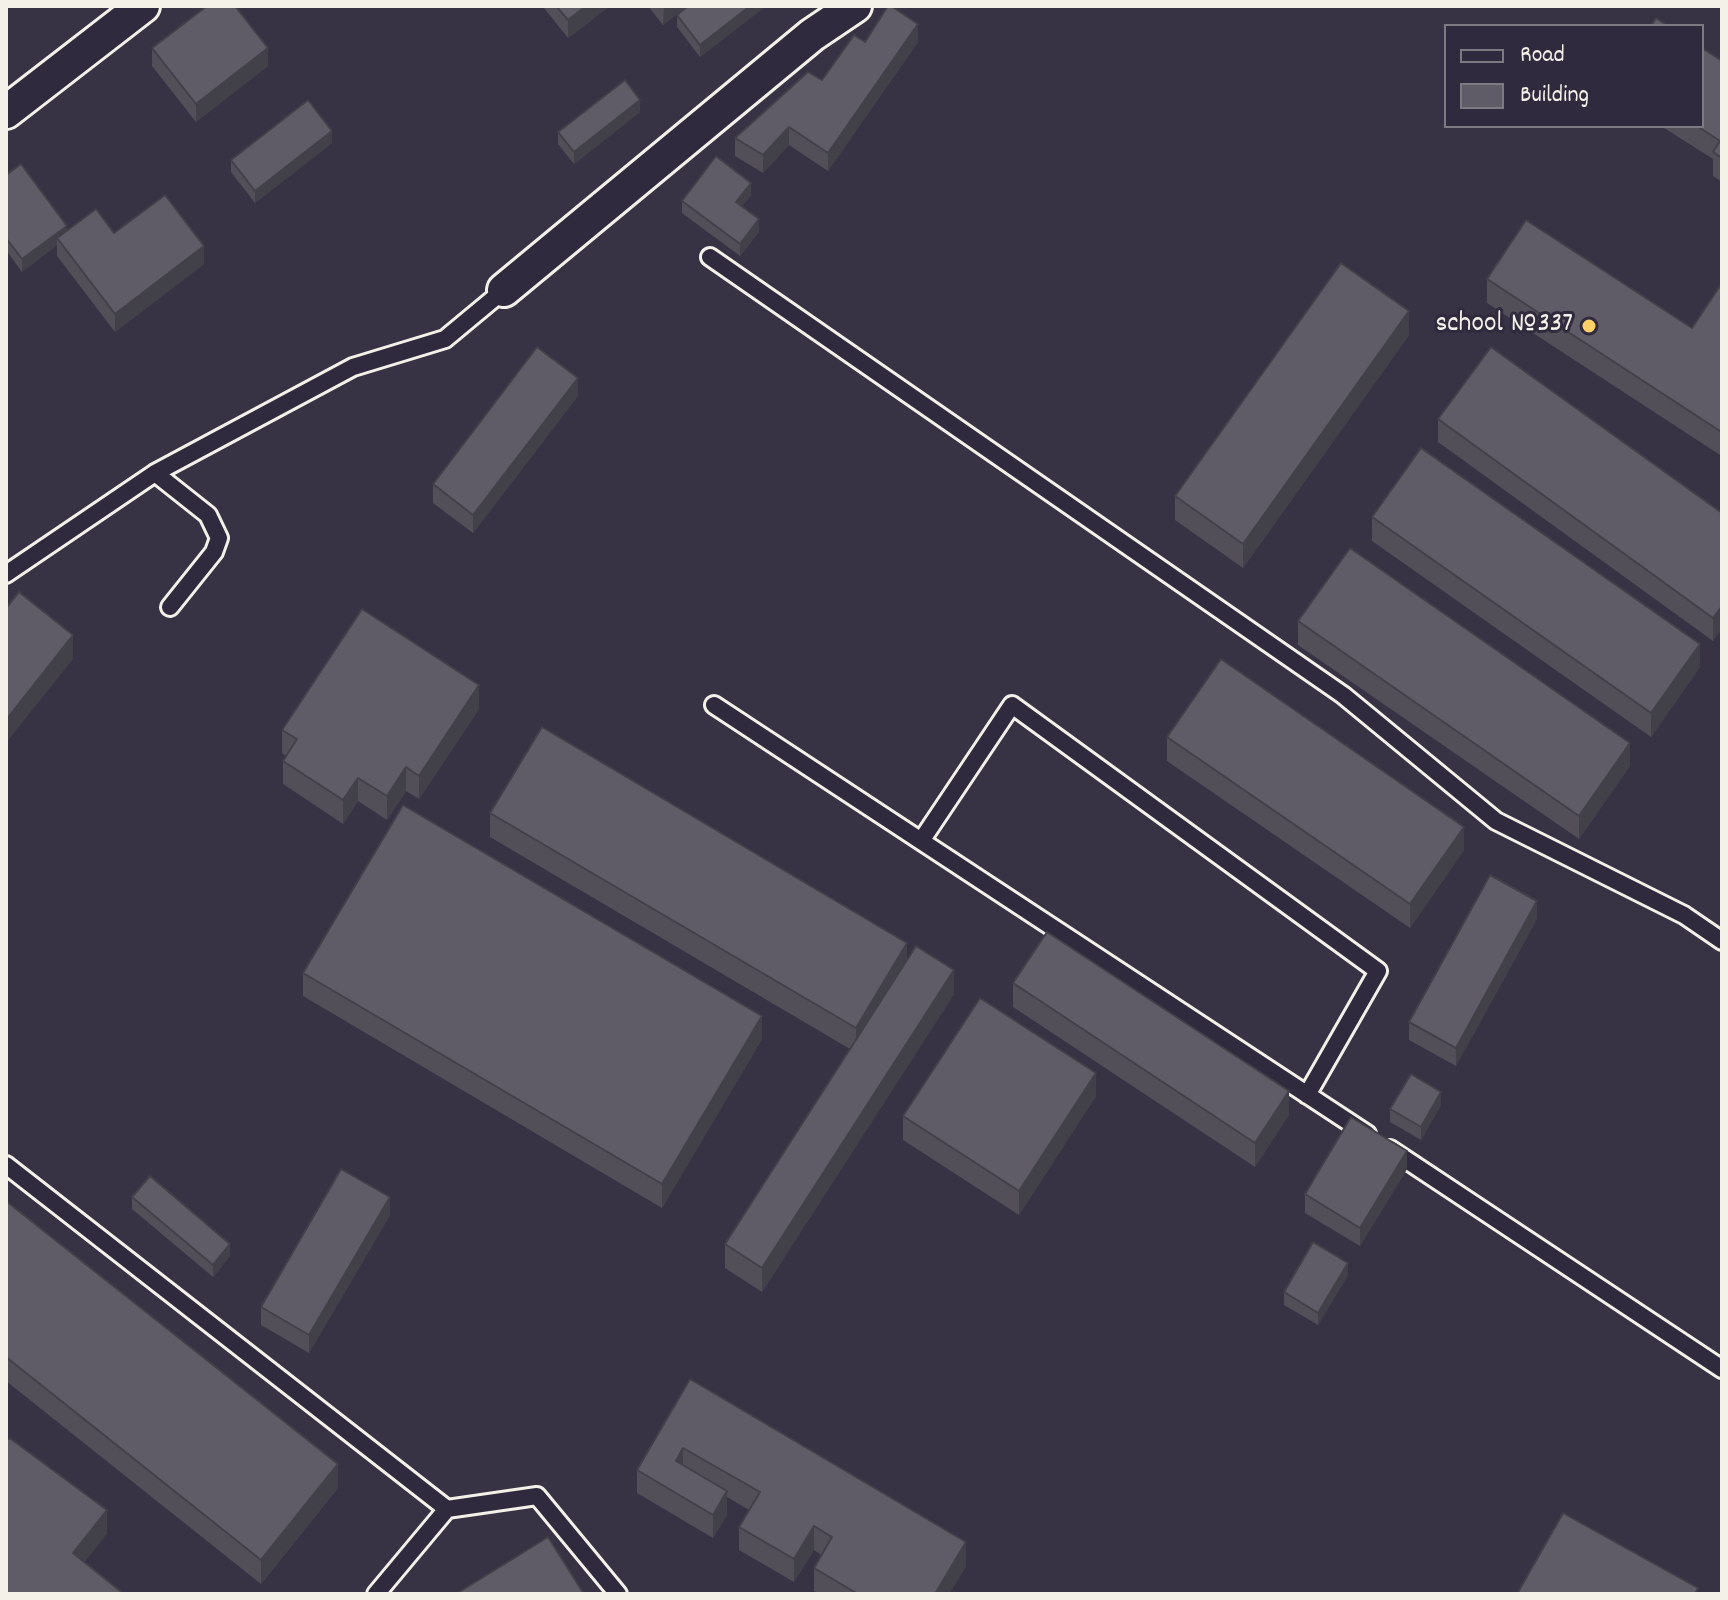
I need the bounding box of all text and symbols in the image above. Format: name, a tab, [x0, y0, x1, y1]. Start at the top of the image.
legend	[1444, 24, 1704, 128]
text: Road	[1520, 39, 1565, 73]
text: Building	[1520, 79, 1589, 113]
place label: school №337	[1436, 309, 1573, 343]
marker: school №337	[1580, 317, 1598, 335]

